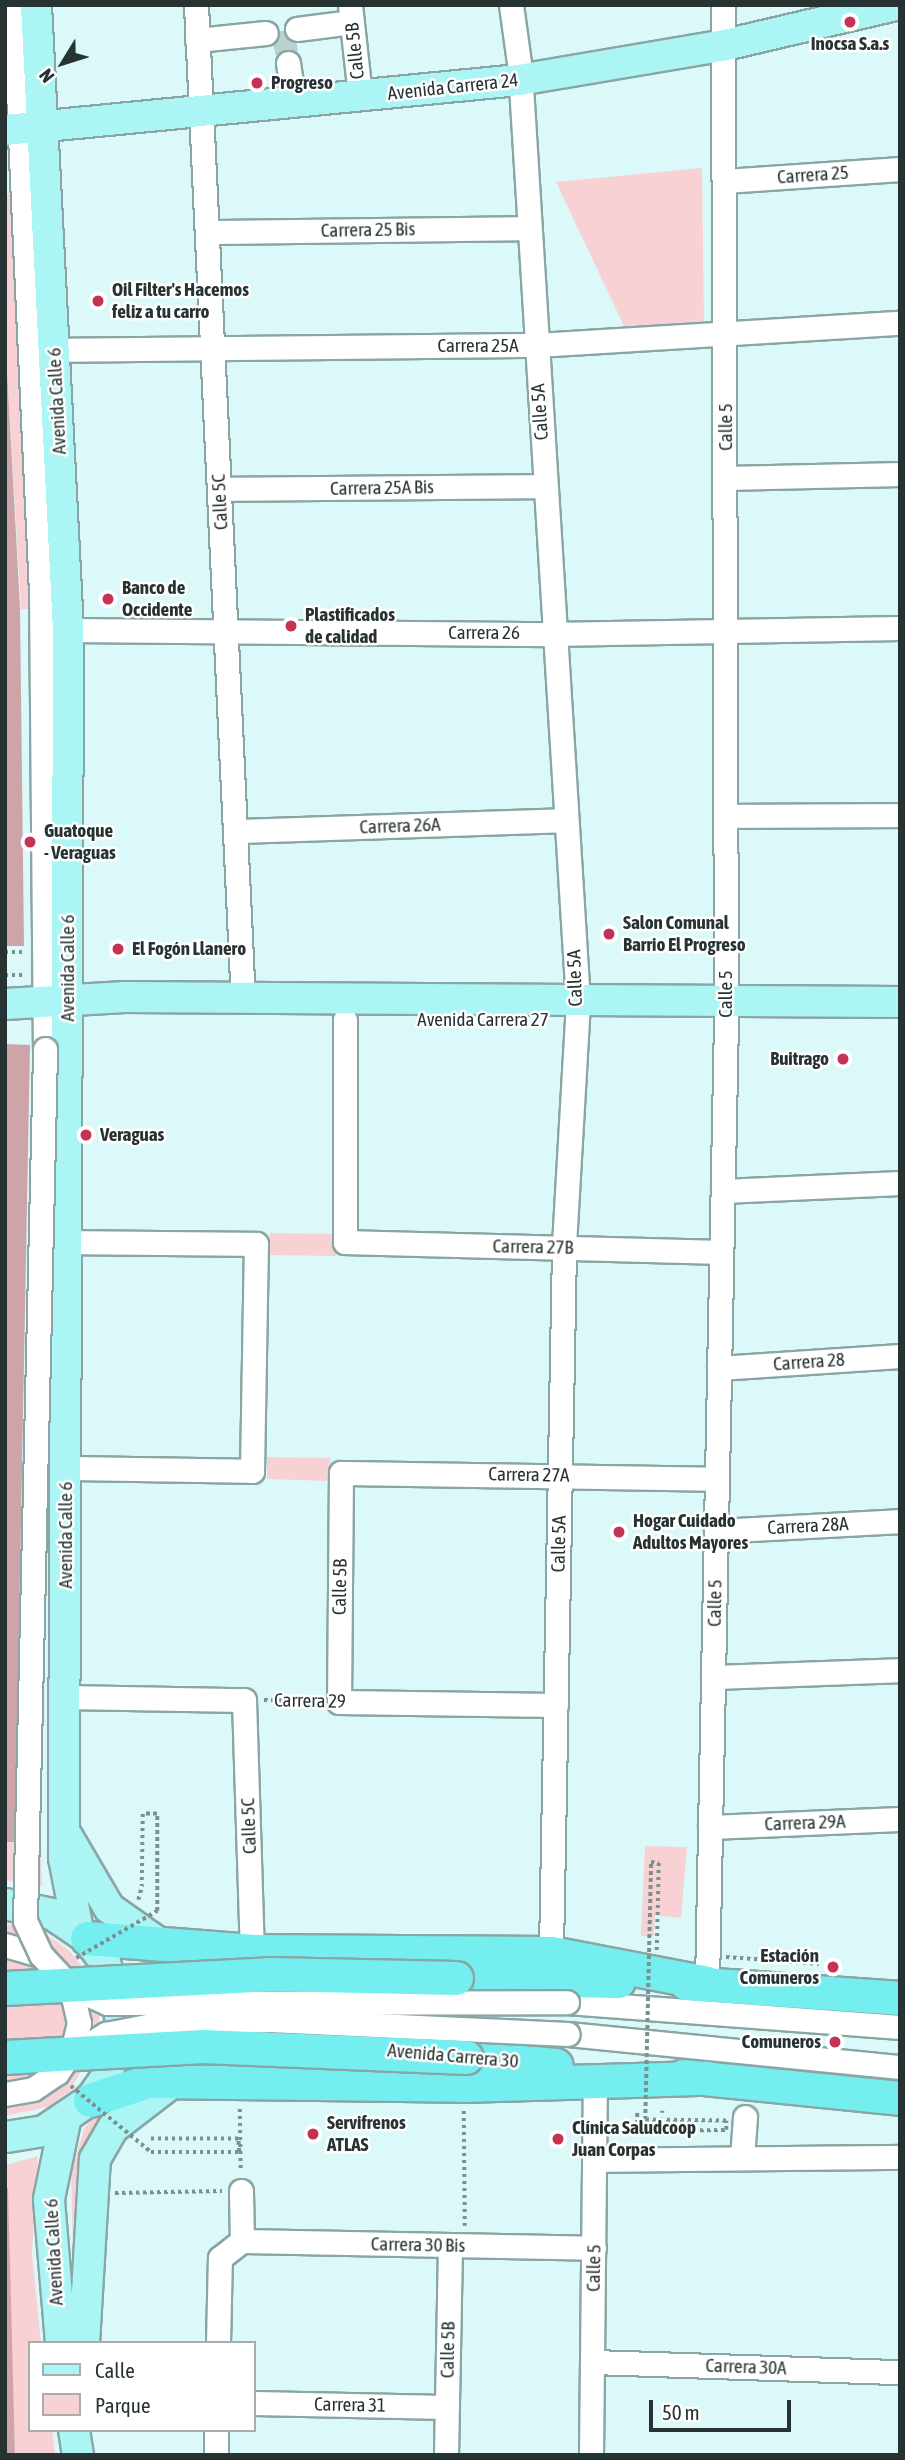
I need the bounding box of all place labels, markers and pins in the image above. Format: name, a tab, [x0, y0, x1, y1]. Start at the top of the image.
marker: Inocsa S.a.s	[842, 14, 858, 30]
place label: Inocsa S.a.s	[811, 33, 889, 55]
place label: Progreso	[271, 72, 333, 94]
marker: Progreso	[249, 75, 265, 91]
place label: Oil Filter's Hacemos feliz a tu carro	[112, 279, 249, 323]
marker: Oil Filter's Hacemos feliz a tu carro	[90, 293, 106, 309]
place label: Banco de Occidente	[122, 577, 192, 621]
marker: Banco de Occidente	[100, 591, 116, 607]
place label: Plastificados de calidad	[305, 604, 395, 648]
marker: Plastificados de calidad	[283, 618, 299, 634]
place label: Guatoque - Veraguas	[44, 820, 116, 864]
marker: Guatoque - Veraguas	[22, 834, 38, 850]
place label: Salon Comunal Barrio El Progreso	[623, 912, 746, 956]
marker: Salon Comunal Barrio El Progreso	[601, 926, 617, 942]
place label: El Fogón Llanero	[132, 938, 246, 960]
marker: El Fogón Llanero	[110, 941, 126, 957]
place label: Buitrago	[770, 1048, 829, 1070]
marker: Buitrago	[835, 1051, 851, 1067]
place label: Veraguas	[100, 1124, 164, 1146]
marker: Veraguas	[78, 1127, 94, 1143]
place label: Hogar Cuidado Adultos Mayores	[633, 1510, 748, 1554]
marker: Hogar Cuidado Adultos Mayores	[611, 1524, 627, 1540]
place label: Estación Comuneros	[740, 1945, 819, 1989]
marker: Estación Comuneros	[825, 1959, 841, 1975]
place label: Comuneros	[742, 2031, 821, 2053]
marker: Comuneros	[827, 2034, 843, 2050]
place label: Servifrenos ATLAS	[327, 2112, 406, 2156]
place label: Clínica Saludcoop Juan Corpas	[572, 2117, 696, 2161]
marker: Servifrenos ATLAS	[305, 2126, 321, 2142]
marker: Clínica Saludcoop Juan Corpas	[550, 2131, 566, 2147]

